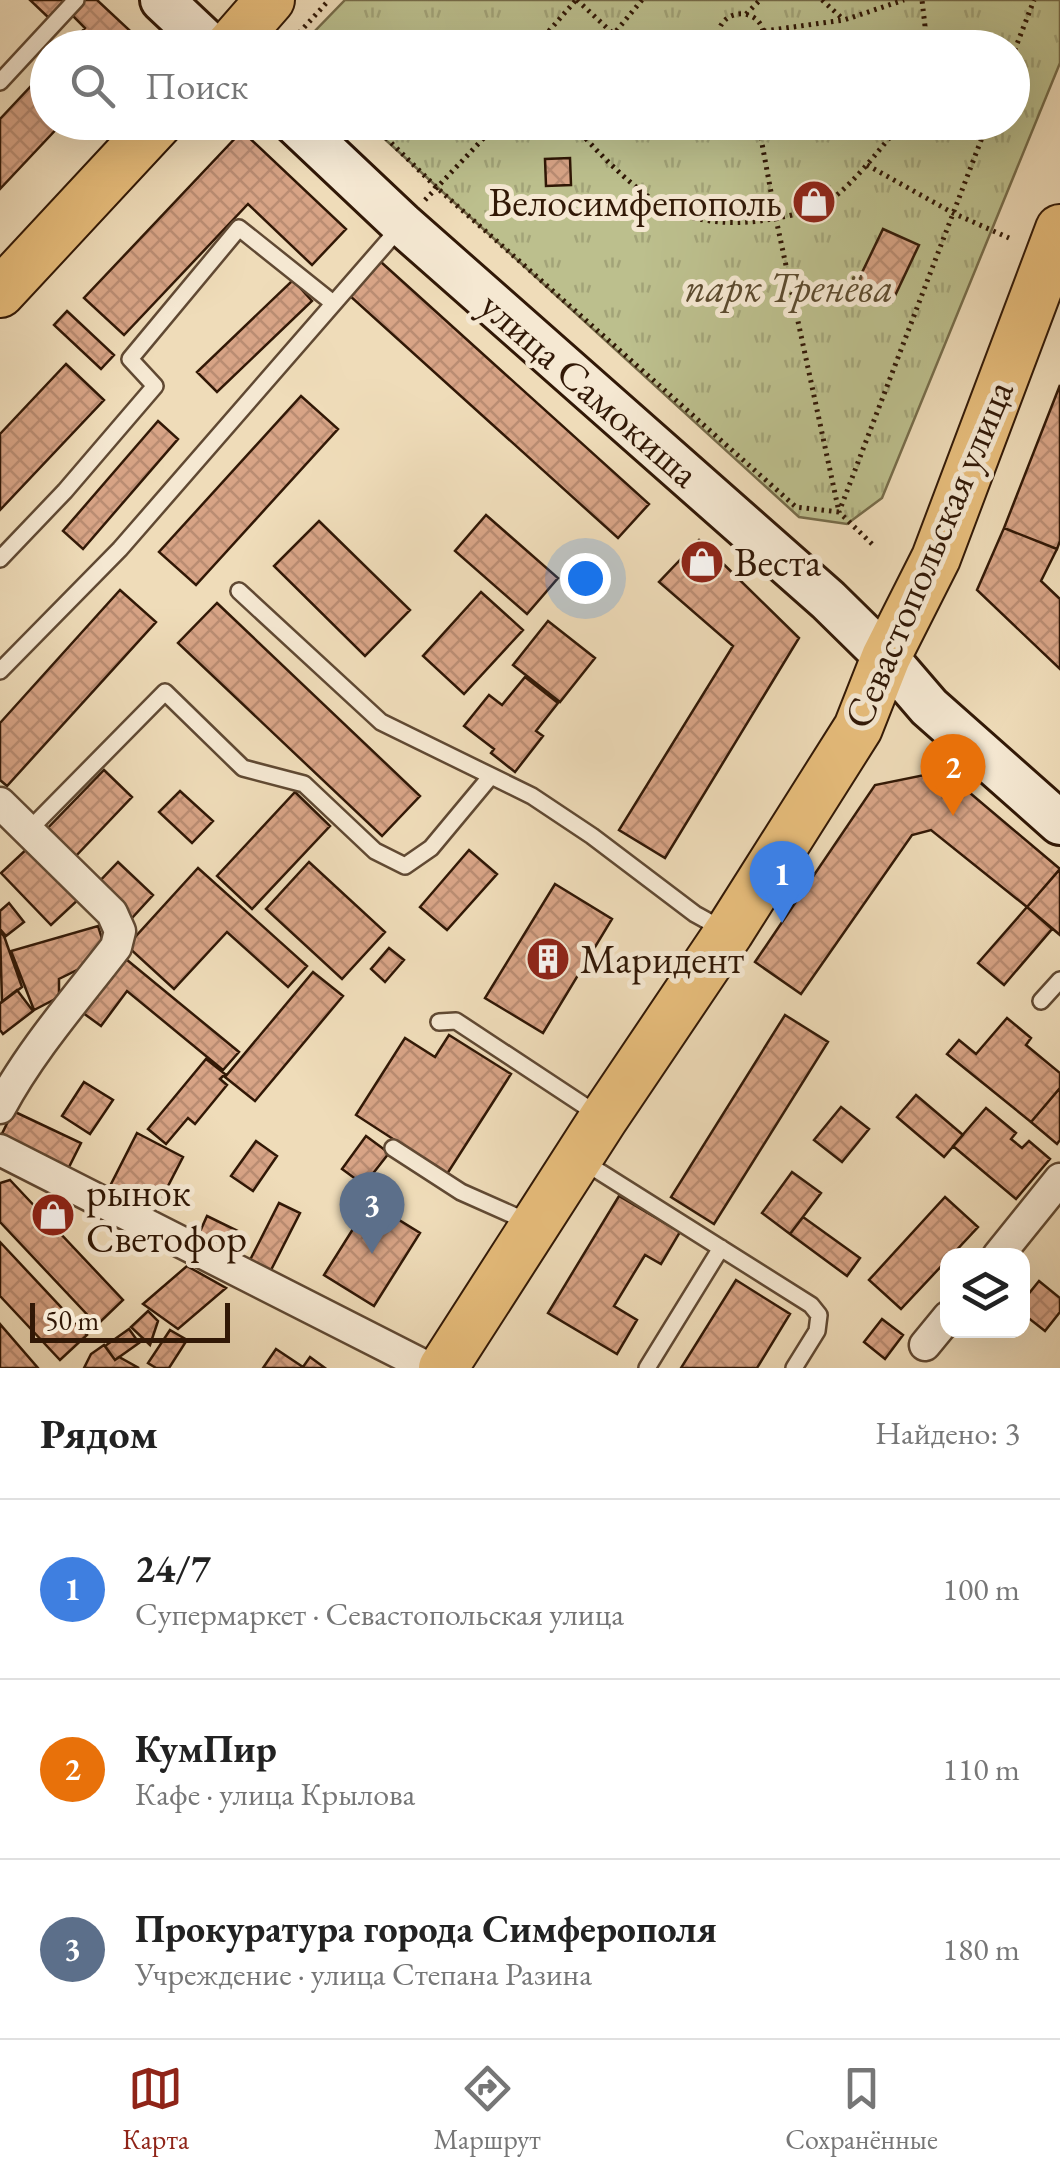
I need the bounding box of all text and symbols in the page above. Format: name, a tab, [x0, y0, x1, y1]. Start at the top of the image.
search box	[30, 30, 1030, 140]
icon: search	[65, 58, 120, 113]
text: Поиск	[145, 61, 248, 110]
place label: Велосимфепополь	[489, 176, 782, 228]
shop icon: Велосимфепополь	[791, 179, 837, 225]
park label: парк Тренёва	[685, 261, 893, 313]
street label: улица Самокиша	[469, 279, 711, 499]
street label: Севастопольская улица	[831, 372, 1025, 736]
place label: Веста	[734, 536, 821, 588]
shop icon: Веста	[679, 539, 725, 585]
your location	[560, 553, 611, 604]
pin: 2	[920, 734, 986, 816]
pin: 1	[750, 840, 814, 923]
place label: Маридент	[580, 933, 744, 985]
building icon: Маридент	[525, 936, 571, 982]
place label: рынок Светофор	[86, 1166, 247, 1264]
pin: 3	[340, 1172, 404, 1254]
shop icon: рынок Светофор	[30, 1192, 76, 1238]
map controls	[940, 1248, 1030, 1338]
button: layers	[940, 1248, 1030, 1338]
scale bar	[30, 1298, 230, 1342]
text: 50 m	[45, 1302, 99, 1338]
text: Рядом	[40, 1406, 158, 1461]
text: Найдено: 3	[875, 1412, 1020, 1454]
text: 24/7	[135, 1544, 211, 1593]
text: 1	[64, 1568, 81, 1610]
text: 100 m	[943, 1568, 1020, 1610]
text: Супермаркет · Севастопольская улица	[135, 1593, 624, 1635]
text: КумПир	[135, 1724, 277, 1773]
text: 2	[64, 1748, 81, 1790]
text: 110 m	[943, 1748, 1020, 1790]
text: Кафе · улица Крылова	[135, 1773, 415, 1815]
text: Прокуратура города Симферополя	[135, 1904, 717, 1953]
text: 3	[64, 1928, 81, 1970]
text: 180 m	[943, 1928, 1020, 1970]
text: Учреждение · улица Степана Разина	[135, 1953, 592, 1995]
tab: Карта	[122, 2061, 189, 2157]
tab: Маршрут	[433, 2061, 541, 2157]
tab: Сохранённые	[785, 2061, 938, 2157]

